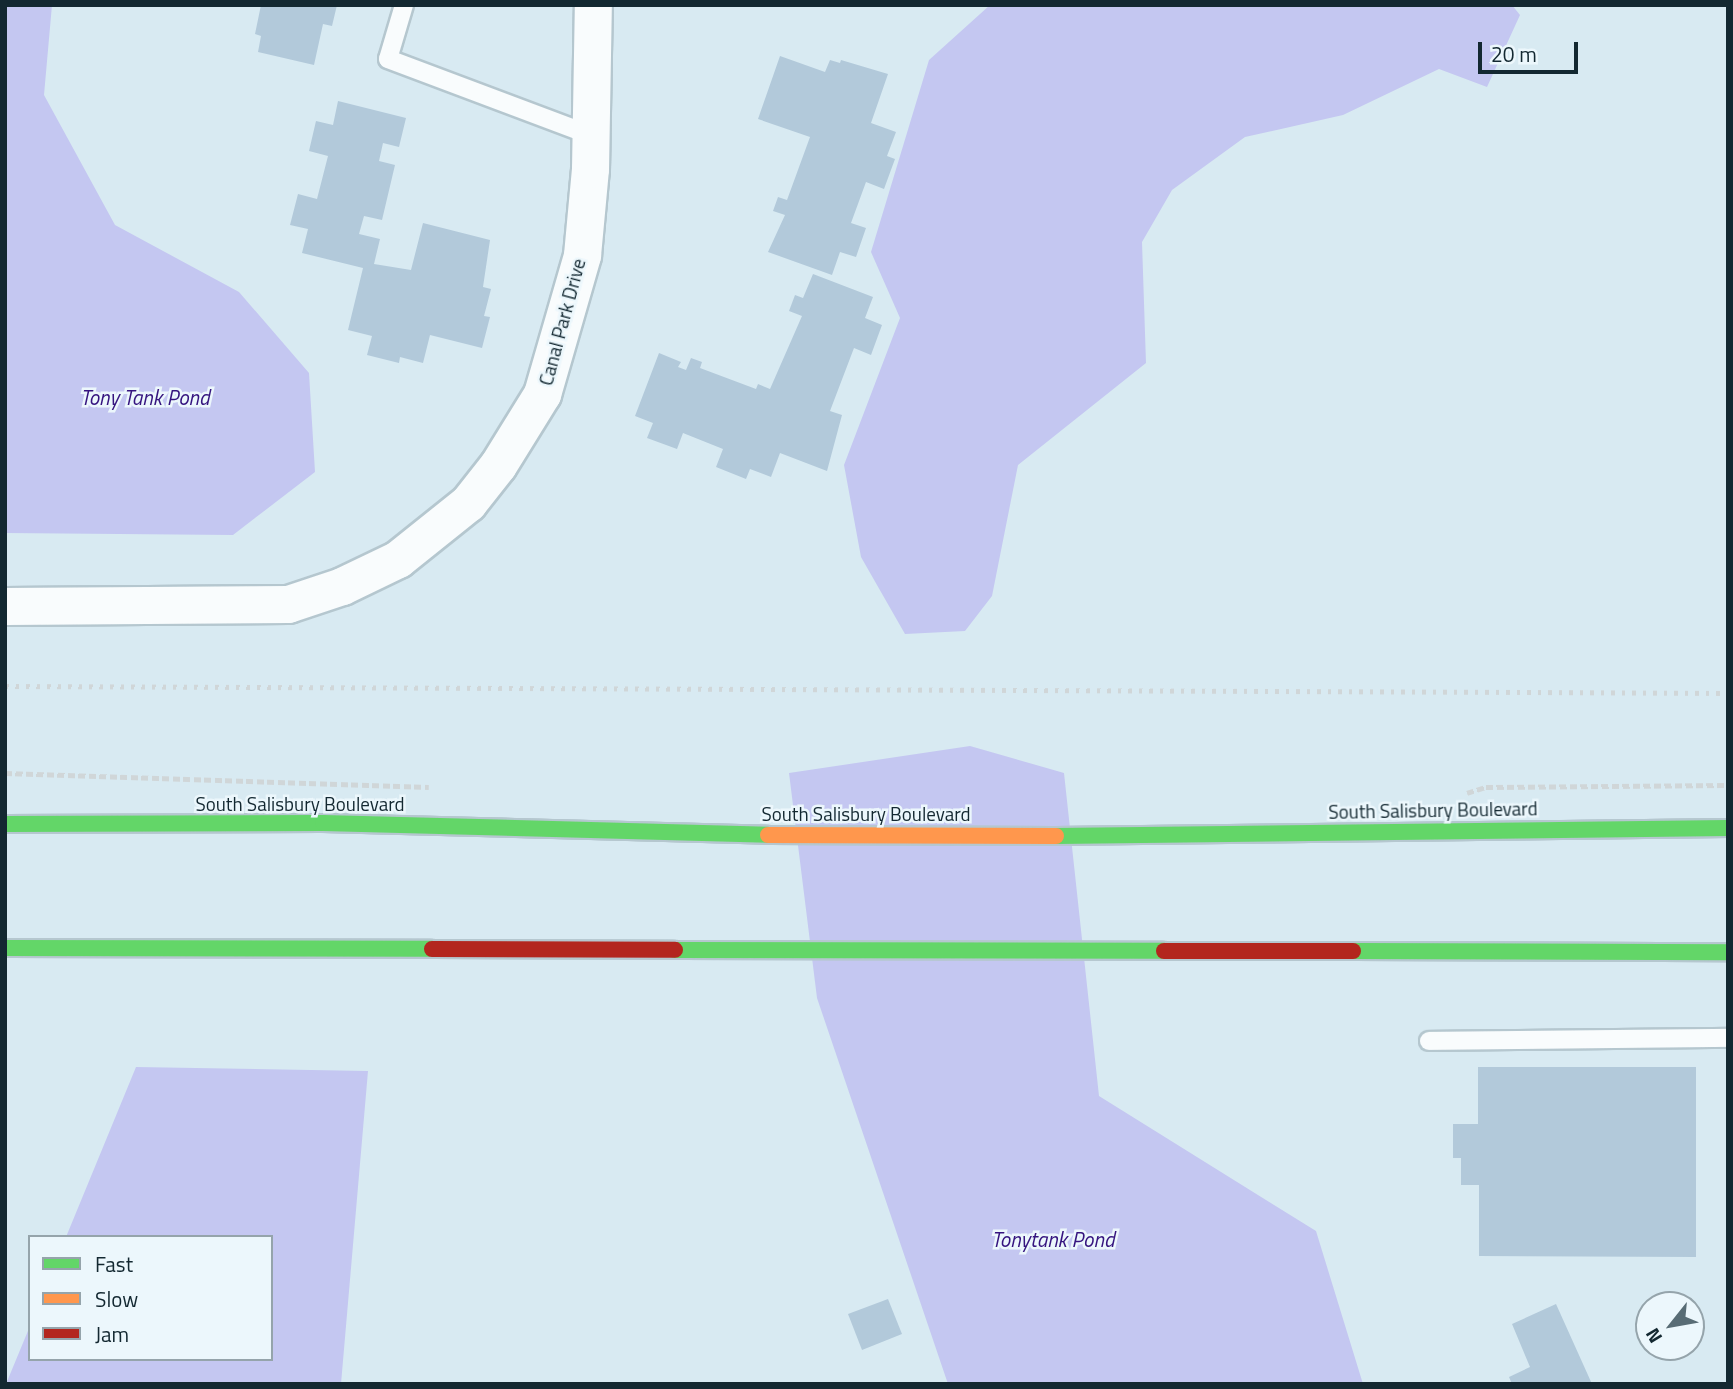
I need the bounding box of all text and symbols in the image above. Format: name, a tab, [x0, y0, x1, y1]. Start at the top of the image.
scale bar	[1481, 28, 1581, 72]
text: 20 m	[1491, 38, 1537, 70]
street label: Canal Park Drive	[534, 256, 590, 388]
water label: Tony Tank Pond	[81, 384, 209, 410]
street label: South Salisbury Boulevard	[195, 793, 405, 815]
street label: South Salisbury Boulevard	[1328, 797, 1538, 823]
street label: South Salisbury Boulevard	[761, 803, 971, 825]
water label: Tonytank Pond	[992, 1226, 1114, 1252]
legend	[28, 1235, 273, 1361]
text: Fast	[95, 1248, 133, 1280]
text: Slow	[95, 1283, 138, 1315]
north arrow	[1635, 1291, 1705, 1361]
text: Jam	[95, 1318, 129, 1350]
text: N	[1637, 1323, 1669, 1349]

